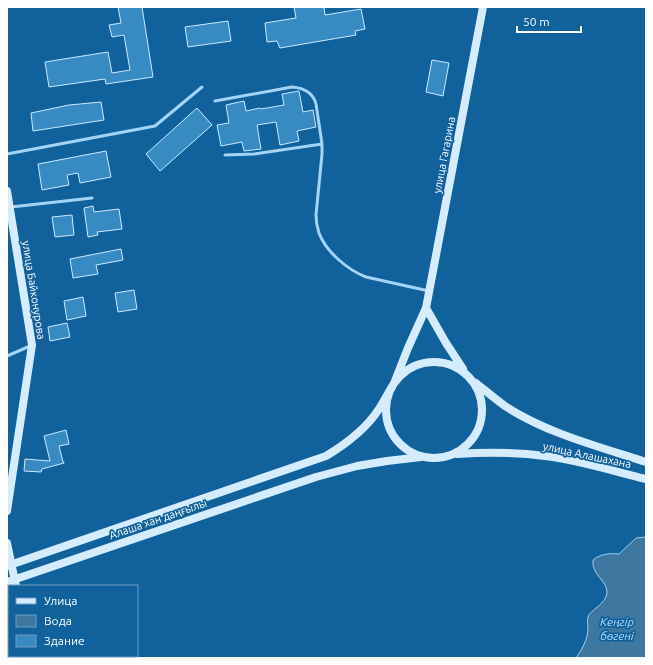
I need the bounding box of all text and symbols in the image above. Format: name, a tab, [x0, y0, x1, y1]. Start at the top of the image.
scale bar	[517, 8, 581, 34]
text: 50 m	[523, 15, 550, 28]
street label: улица Гагарина	[431, 116, 457, 194]
street label: улица Байконурова	[20, 240, 48, 340]
street label: улица Алашахана	[542, 440, 632, 470]
street label: Алаша хан даңғылы	[108, 497, 208, 541]
legend	[8, 585, 138, 657]
text: Улица	[44, 594, 77, 607]
text: Вода	[44, 614, 72, 627]
water label: Кеңгір бөгені	[600, 615, 635, 642]
text: Здание	[44, 634, 85, 647]

